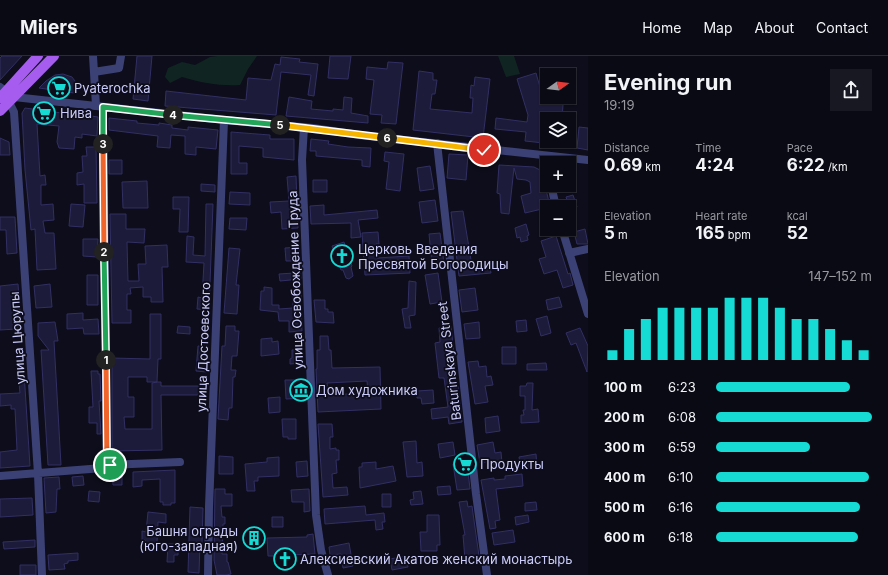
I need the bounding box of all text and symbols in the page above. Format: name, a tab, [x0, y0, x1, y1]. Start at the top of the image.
text: Milers	[20, 16, 78, 39]
text: Home	[642, 19, 681, 36]
text: Map	[703, 19, 733, 36]
text: About	[755, 19, 794, 36]
text: Contact	[816, 19, 868, 36]
north arrow	[540, 68, 576, 104]
map controls	[540, 68, 576, 236]
text: Evening run	[604, 69, 732, 95]
button: share	[830, 69, 872, 111]
supermarket icon: Pyaterochka	[46, 75, 72, 101]
place label: Pyaterochka	[74, 80, 151, 96]
text: 19:19	[604, 97, 634, 113]
supermarket icon: Нива	[31, 100, 57, 126]
place label: Нива	[60, 105, 92, 121]
pin: 4	[163, 105, 183, 125]
text: 4	[169, 108, 177, 122]
button: layers	[540, 112, 576, 148]
pin: 5	[270, 115, 290, 135]
text: 5	[276, 118, 284, 132]
pin: 6	[377, 128, 397, 148]
text: 6	[383, 131, 391, 145]
pin	[467, 133, 501, 167]
pin: 3	[93, 134, 113, 154]
text: 3	[99, 137, 107, 151]
icon: check	[473, 139, 495, 161]
text: Distance	[604, 141, 649, 155]
text: Time	[695, 141, 721, 155]
text: Pace	[787, 141, 813, 155]
text: 0.69	[604, 155, 642, 175]
text: 4:24	[695, 155, 734, 175]
text: 6:22	[787, 155, 825, 175]
button: +	[540, 156, 576, 192]
text: km	[642, 160, 661, 174]
text: /km	[825, 160, 848, 174]
street label: улица Освобождение Труда	[284, 190, 306, 370]
button: −	[540, 200, 576, 236]
text: Elevation	[604, 209, 651, 223]
text: Heart rate	[695, 209, 747, 223]
text: kcal	[787, 209, 808, 223]
text: 5	[604, 223, 615, 243]
text: 165	[695, 223, 725, 243]
text: 52	[787, 223, 808, 243]
text: m	[615, 228, 628, 242]
text: bpm	[725, 228, 751, 242]
place label: Церковь Введения Пресвятой Богородицы	[358, 241, 509, 272]
pin: 2	[94, 242, 114, 262]
church icon: Церковь Введения Пресвятой Богородицы	[329, 243, 355, 269]
text: 2	[101, 245, 107, 259]
text: Elevation	[604, 268, 660, 284]
text: 147–152 m	[808, 268, 872, 284]
street label: улица Достоевского	[193, 281, 213, 412]
street label: улица Цюрупы	[6, 291, 28, 385]
street label: Baturinskaya Street	[434, 301, 464, 421]
pin: 1	[96, 350, 116, 370]
text: 1	[104, 353, 108, 367]
museum icon: Дом художника	[288, 377, 314, 403]
text: 100 m	[604, 379, 642, 395]
text: 6:23	[668, 379, 696, 395]
place label: Дом художника	[316, 382, 418, 398]
text: 200 m	[604, 409, 645, 425]
text: 6:08	[668, 409, 696, 425]
text: 300 m	[604, 439, 645, 455]
text: 6:59	[668, 439, 696, 455]
pin	[93, 448, 127, 482]
supermarket icon: Продукты	[452, 451, 478, 477]
icon: arrive	[99, 454, 121, 476]
place label: Продукты	[480, 456, 544, 472]
text: 400 m	[604, 469, 645, 485]
text: 6:10	[668, 469, 693, 485]
text: 500 m	[604, 499, 645, 515]
text: 6:16	[668, 499, 693, 515]
place label: Башня ограды (юго-западная)	[139, 523, 238, 554]
building icon: Башня ограды (юго-западная)	[241, 525, 267, 551]
text: 600 m	[604, 529, 645, 545]
text: 6:18	[668, 529, 693, 545]
church icon: Алексиевский Акатов женский монастырь	[272, 546, 298, 572]
place label: Алексиевский Акатов женский монастырь	[300, 551, 573, 567]

